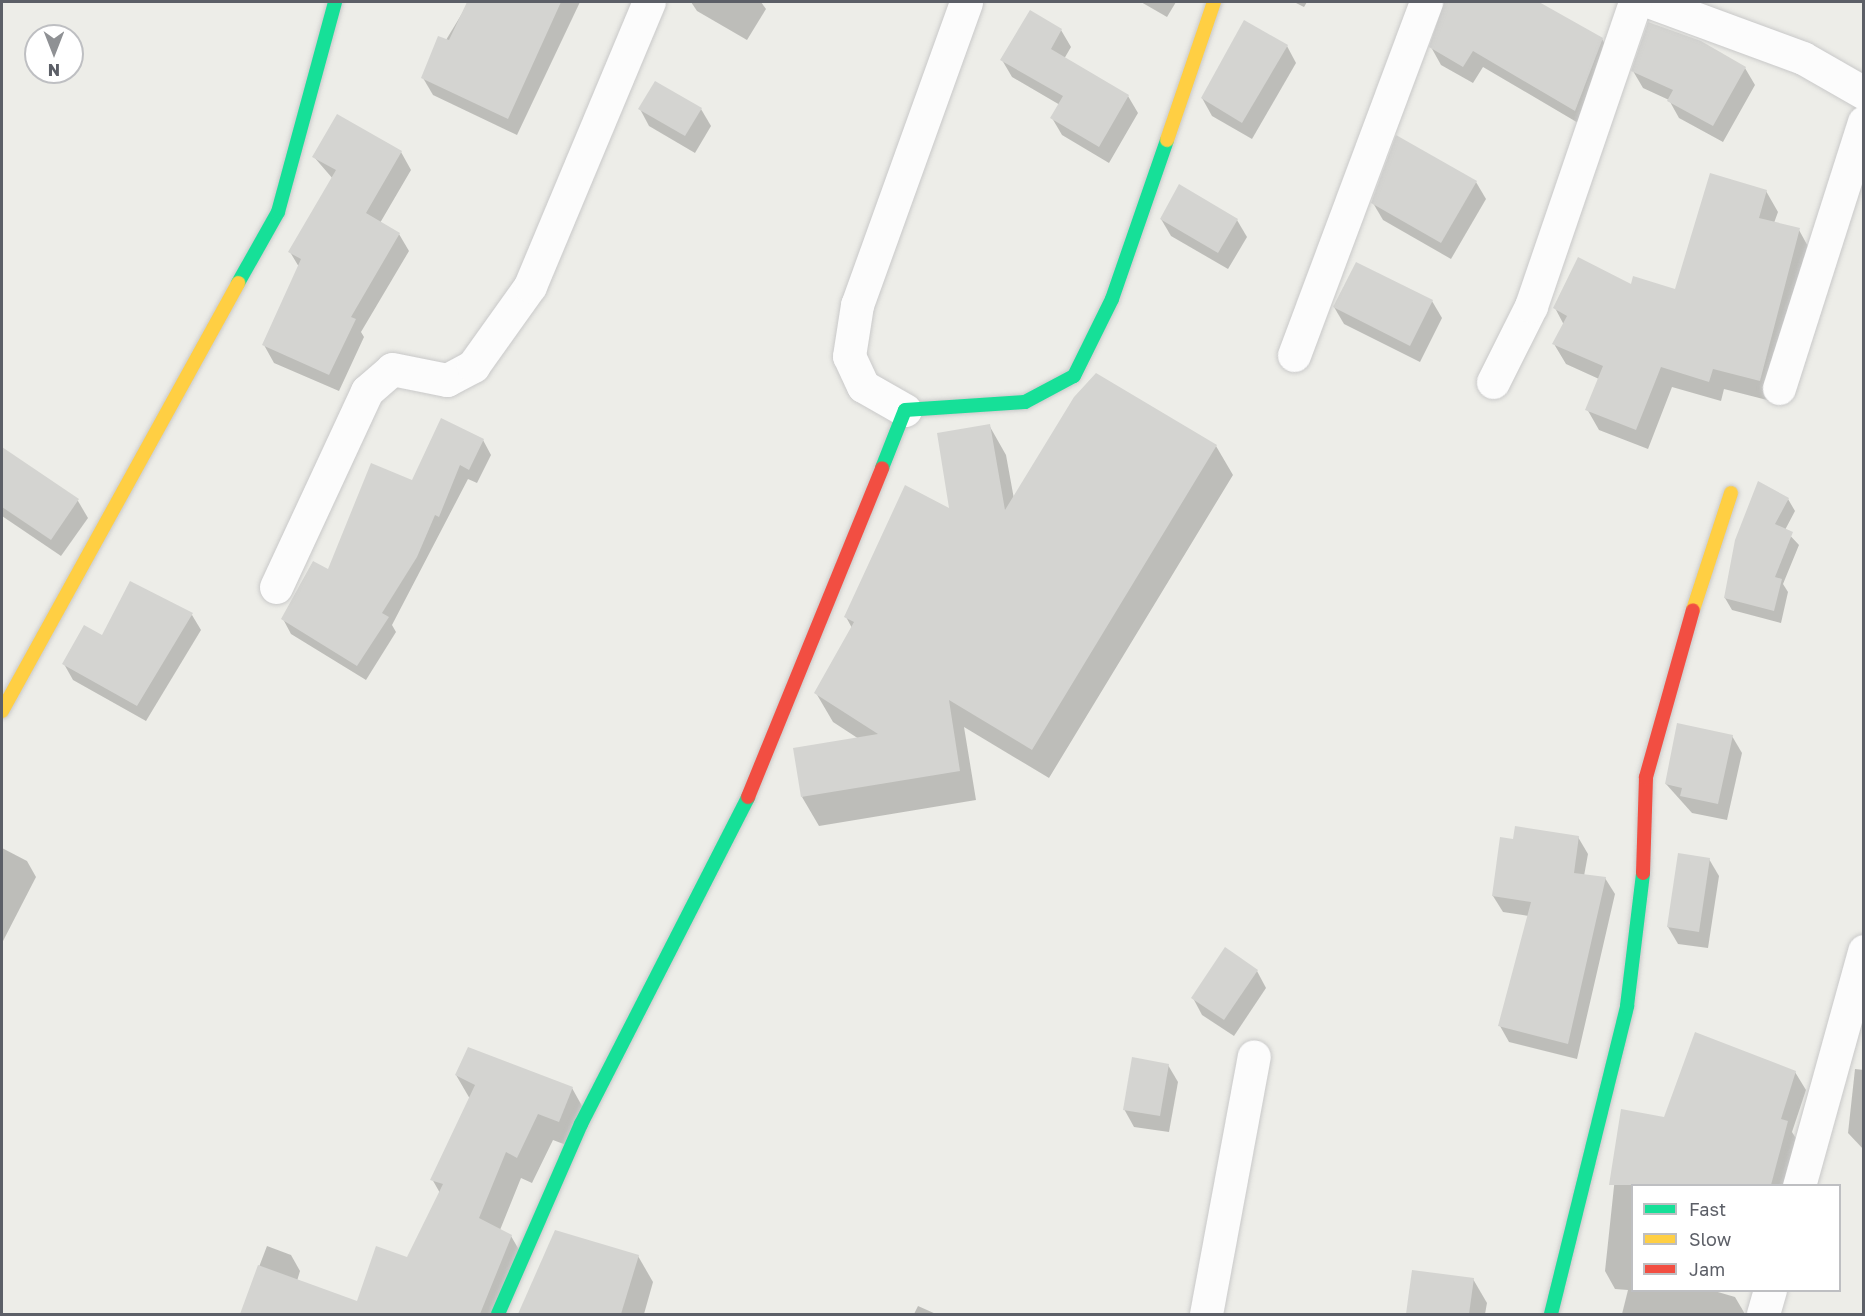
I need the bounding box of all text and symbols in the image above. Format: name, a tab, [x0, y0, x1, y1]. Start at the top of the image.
north arrow	[24, 24, 84, 84]
text: N	[48, 60, 60, 80]
legend	[1631, 1184, 1841, 1292]
text: Fast	[1689, 1198, 1726, 1220]
text: Slow	[1689, 1228, 1731, 1250]
text: Jam	[1689, 1258, 1725, 1280]

